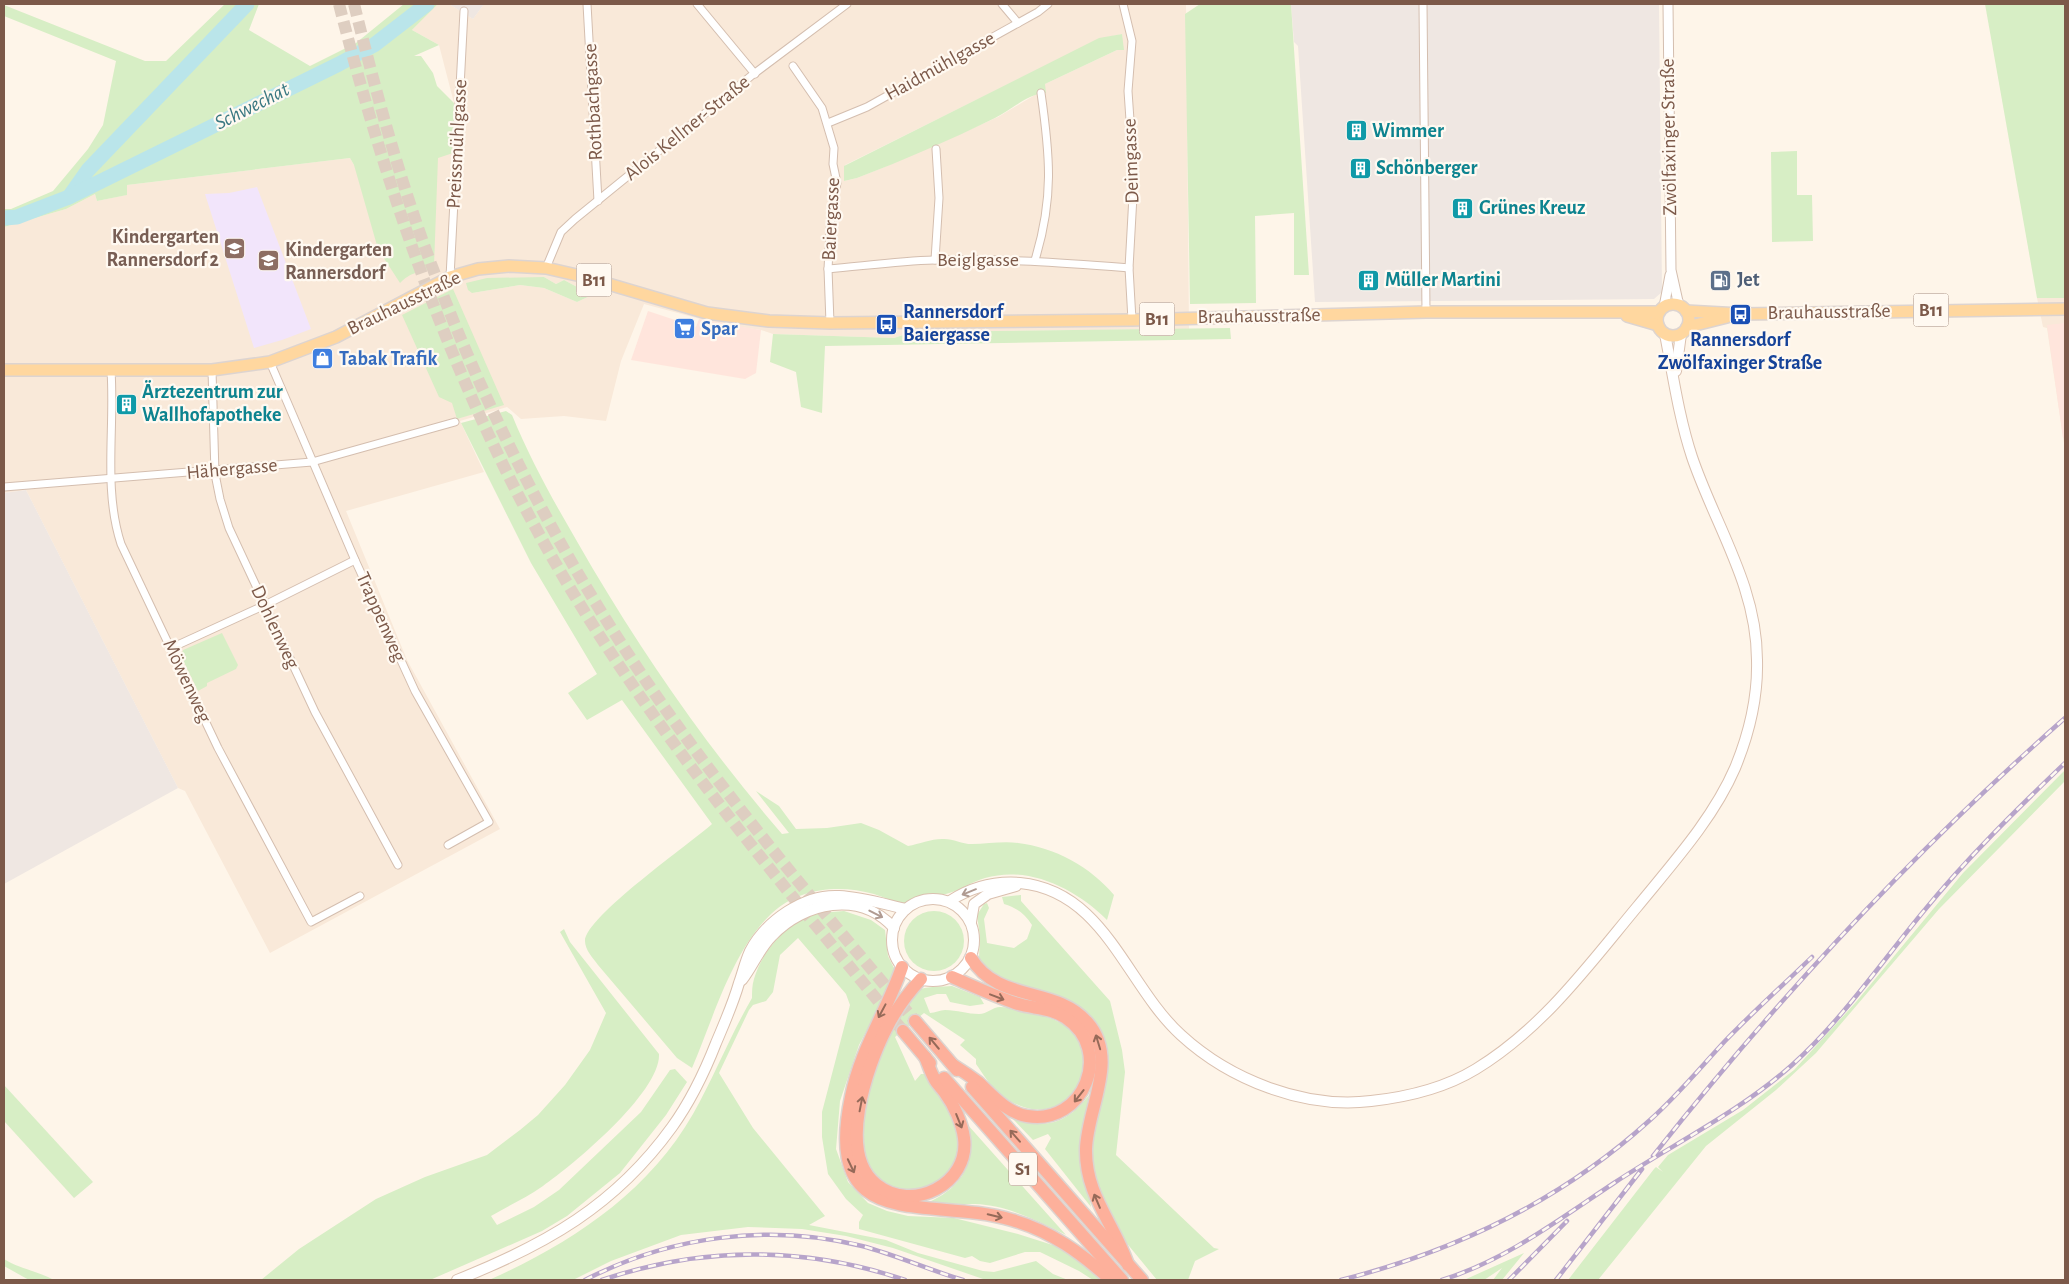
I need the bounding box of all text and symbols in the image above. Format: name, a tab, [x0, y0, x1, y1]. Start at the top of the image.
street label: Haidmühlgasse	[882, 28, 998, 104]
street label: Rothbachgasse	[580, 43, 606, 161]
street label: Zwölfaxinger Straße	[1658, 58, 1680, 216]
street label: Alois Kellner-Straße	[621, 72, 753, 184]
water label: Schwechat	[211, 78, 293, 134]
street label: Preissmühlgasse	[444, 79, 470, 209]
street label: Deimgasse	[1120, 118, 1142, 204]
building icon: Wimmer	[1344, 119, 1368, 143]
place label: Wimmer	[1372, 121, 1444, 141]
building icon: Schönberger	[1348, 156, 1372, 180]
place label: Schönberger	[1376, 158, 1477, 178]
street label: Baiergasse	[819, 177, 843, 261]
building icon: Grünes Kreuz	[1451, 196, 1475, 220]
place label: Grünes Kreuz	[1479, 198, 1586, 218]
place label: Kindergarten Rannersdorf 2	[107, 227, 219, 270]
school or university icon: Kindergarten Rannersdorf 2	[223, 236, 247, 260]
place label: Kindergarten Rannersdorf	[285, 240, 392, 283]
school or university icon: Kindergarten Rannersdorf	[257, 249, 281, 273]
street label: Beiglgasse	[937, 250, 1019, 270]
road number: B11	[576, 264, 612, 296]
street label: Brauhausstraße	[344, 267, 464, 339]
building icon: Müller Martini	[1357, 268, 1381, 292]
fuel station icon: Jet	[1709, 268, 1733, 292]
place label: Müller Martini	[1385, 270, 1501, 290]
place label: Jet	[1737, 270, 1760, 290]
road number: B11	[1914, 294, 1948, 326]
street label: Brauhausstraße	[1767, 301, 1891, 323]
place label: Rannersdorf Baiergasse	[903, 302, 1004, 345]
road number: B11	[1140, 302, 1174, 336]
bus stop icon: Rannersdorf Zwölfaxinger Straße	[1728, 302, 1752, 326]
street label: Brauhausstraße	[1197, 305, 1321, 327]
bus stop icon: Rannersdorf Baiergasse	[875, 312, 899, 336]
supermarket icon: Spar	[673, 317, 697, 341]
place label: Spar	[701, 319, 738, 339]
place label: Rannersdorf Zwölfaxinger Straße	[1658, 330, 1822, 373]
shop icon: Tabak Trafik	[311, 347, 335, 371]
place label: Tabak Trafik	[339, 349, 438, 369]
place label: Ärztezentrum zur Wallhofapotheke	[142, 380, 283, 425]
building icon: Ärztezentrum zur Wallhofapotheke	[114, 392, 138, 416]
street label: Hähergasse	[186, 455, 278, 483]
street label: Trappenweg	[352, 569, 410, 665]
street label: Dohlenweg	[247, 582, 303, 672]
street label: Möwenweg	[159, 636, 215, 726]
one-way arrow	[962, 888, 977, 897]
one-way arrow	[868, 909, 883, 919]
one-way arrow	[989, 992, 1004, 1002]
one-way arrow	[877, 1004, 887, 1019]
one-way arrow	[1092, 1035, 1102, 1051]
one-way arrow	[928, 1036, 940, 1049]
one-way arrow	[1074, 1089, 1085, 1102]
one-way arrow	[857, 1096, 866, 1112]
one-way arrow	[954, 1113, 964, 1128]
one-way arrow	[1010, 1130, 1021, 1143]
road number: S1	[1009, 1152, 1037, 1186]
one-way arrow	[847, 1158, 856, 1173]
one-way arrow	[1092, 1194, 1102, 1209]
one-way arrow	[987, 1212, 1003, 1221]

